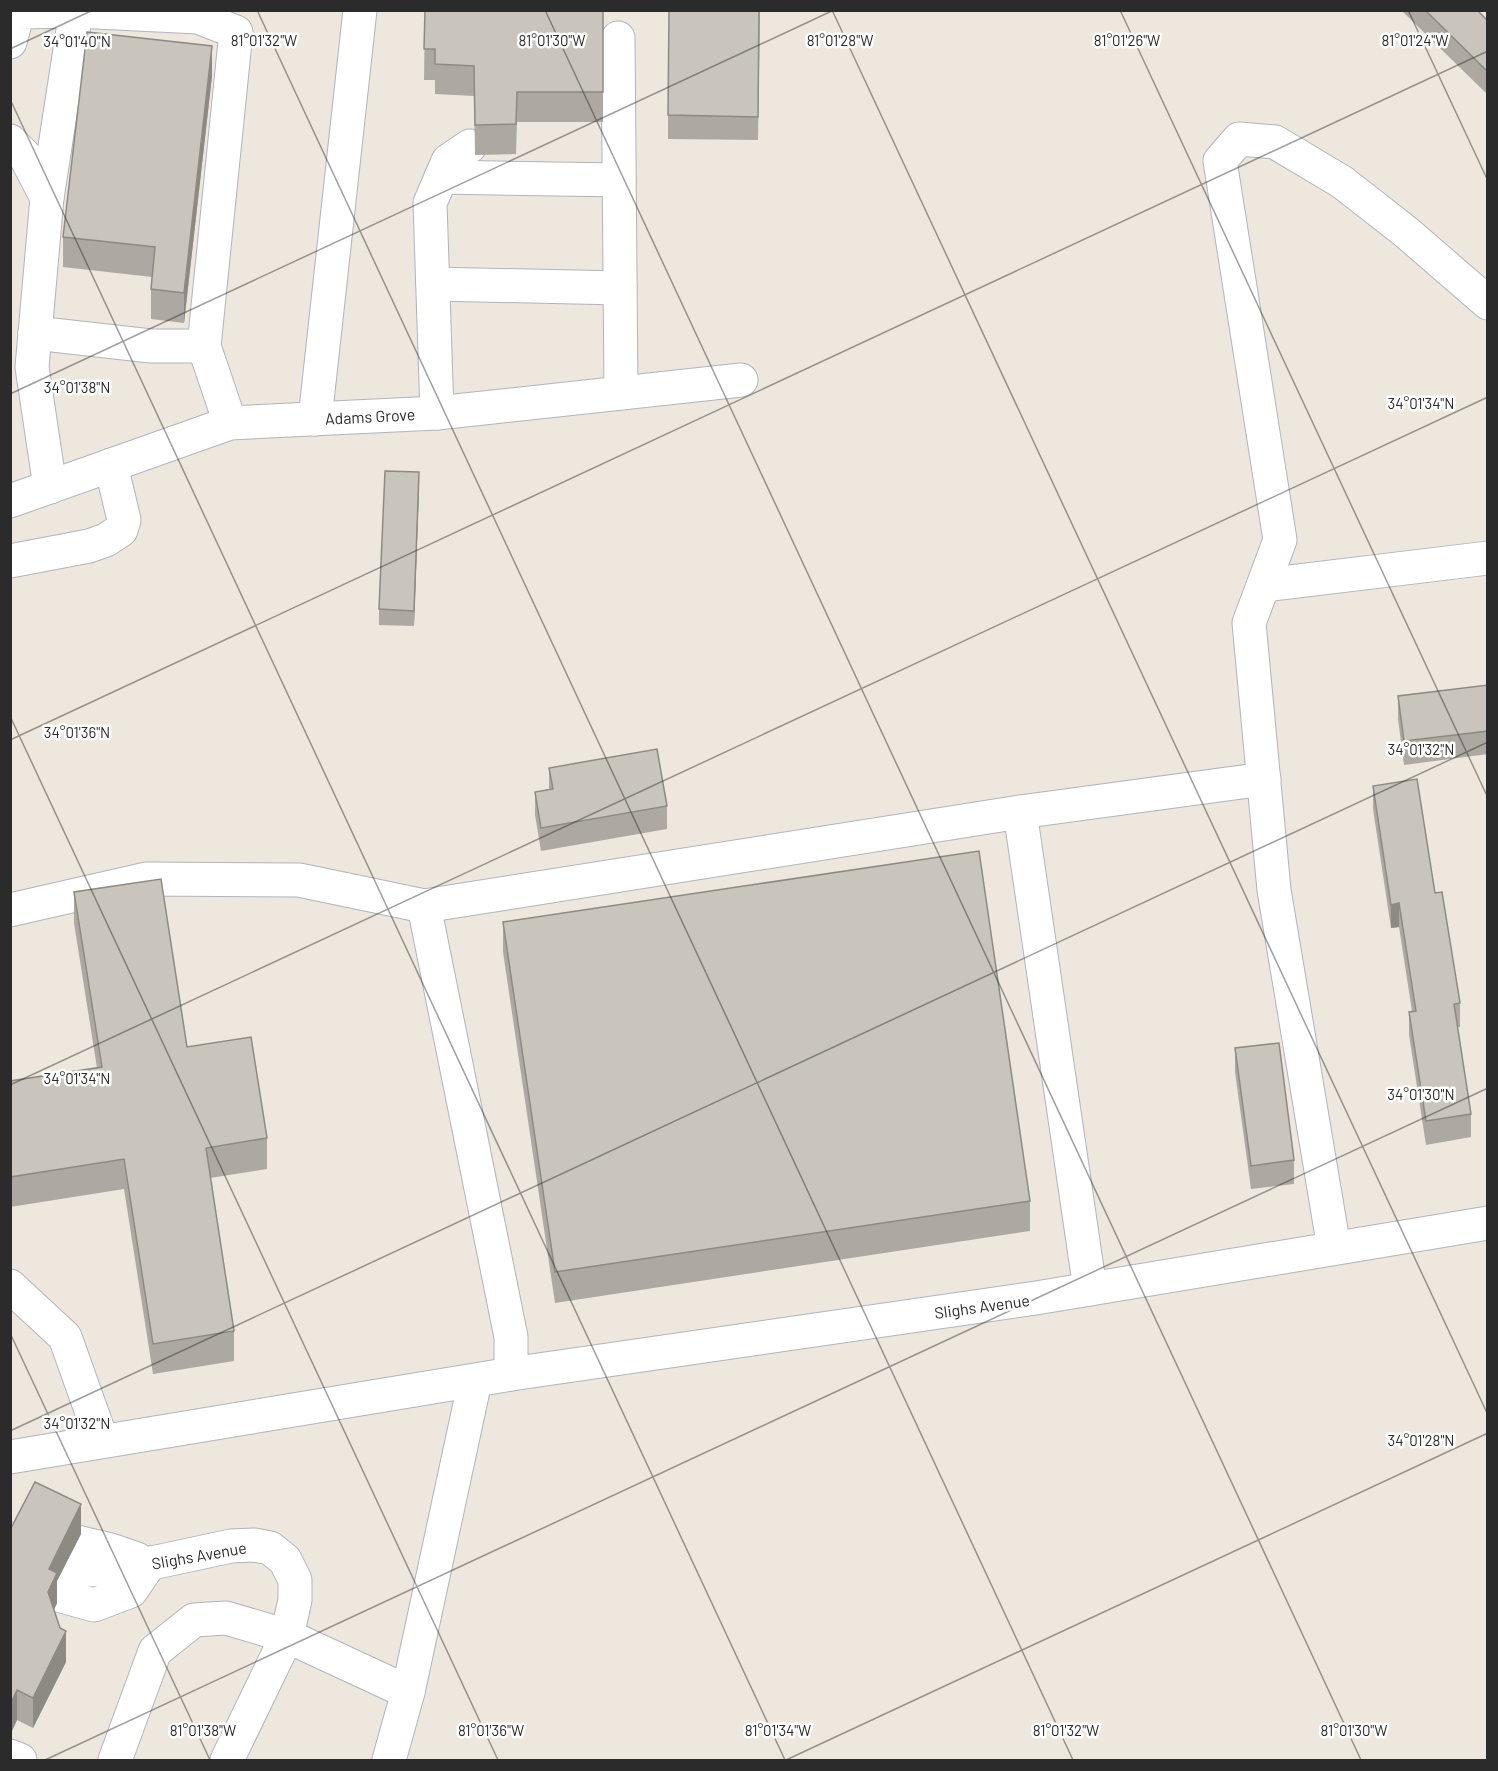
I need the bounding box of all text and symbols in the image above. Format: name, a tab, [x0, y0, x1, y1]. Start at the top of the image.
text: 81°01'32"W	[231, 31, 297, 49]
text: 81°01'30"W	[519, 31, 585, 49]
text: 81°01'28"W	[807, 31, 873, 49]
text: 81°01'26"W	[1094, 31, 1160, 49]
text: 81°01'24"W	[1382, 31, 1448, 49]
text: 34°01'40"N	[43, 32, 111, 50]
text: 34°01'38"N	[44, 378, 110, 396]
text: 34°01'34"N	[1388, 394, 1454, 412]
street label: Adams Grove	[324, 404, 416, 428]
text: 34°01'36"N	[44, 723, 110, 741]
text: 34°01'32"N	[1388, 740, 1454, 758]
text: 34°01'34"N	[44, 1069, 110, 1087]
text: 34°01'30"N	[1387, 1085, 1455, 1103]
street label: Slighs Avenue	[933, 1290, 1031, 1322]
text: 34°01'32"N	[44, 1414, 110, 1432]
text: 34°01'28"N	[1388, 1431, 1454, 1449]
street label: Slighs Avenue	[150, 1537, 248, 1573]
text: 81°01'38"W	[170, 1721, 236, 1739]
text: 81°01'36"W	[458, 1721, 524, 1739]
text: 81°01'34"W	[745, 1721, 811, 1739]
text: 81°01'32"W	[1033, 1721, 1099, 1739]
text: 81°01'30"W	[1321, 1721, 1387, 1739]

